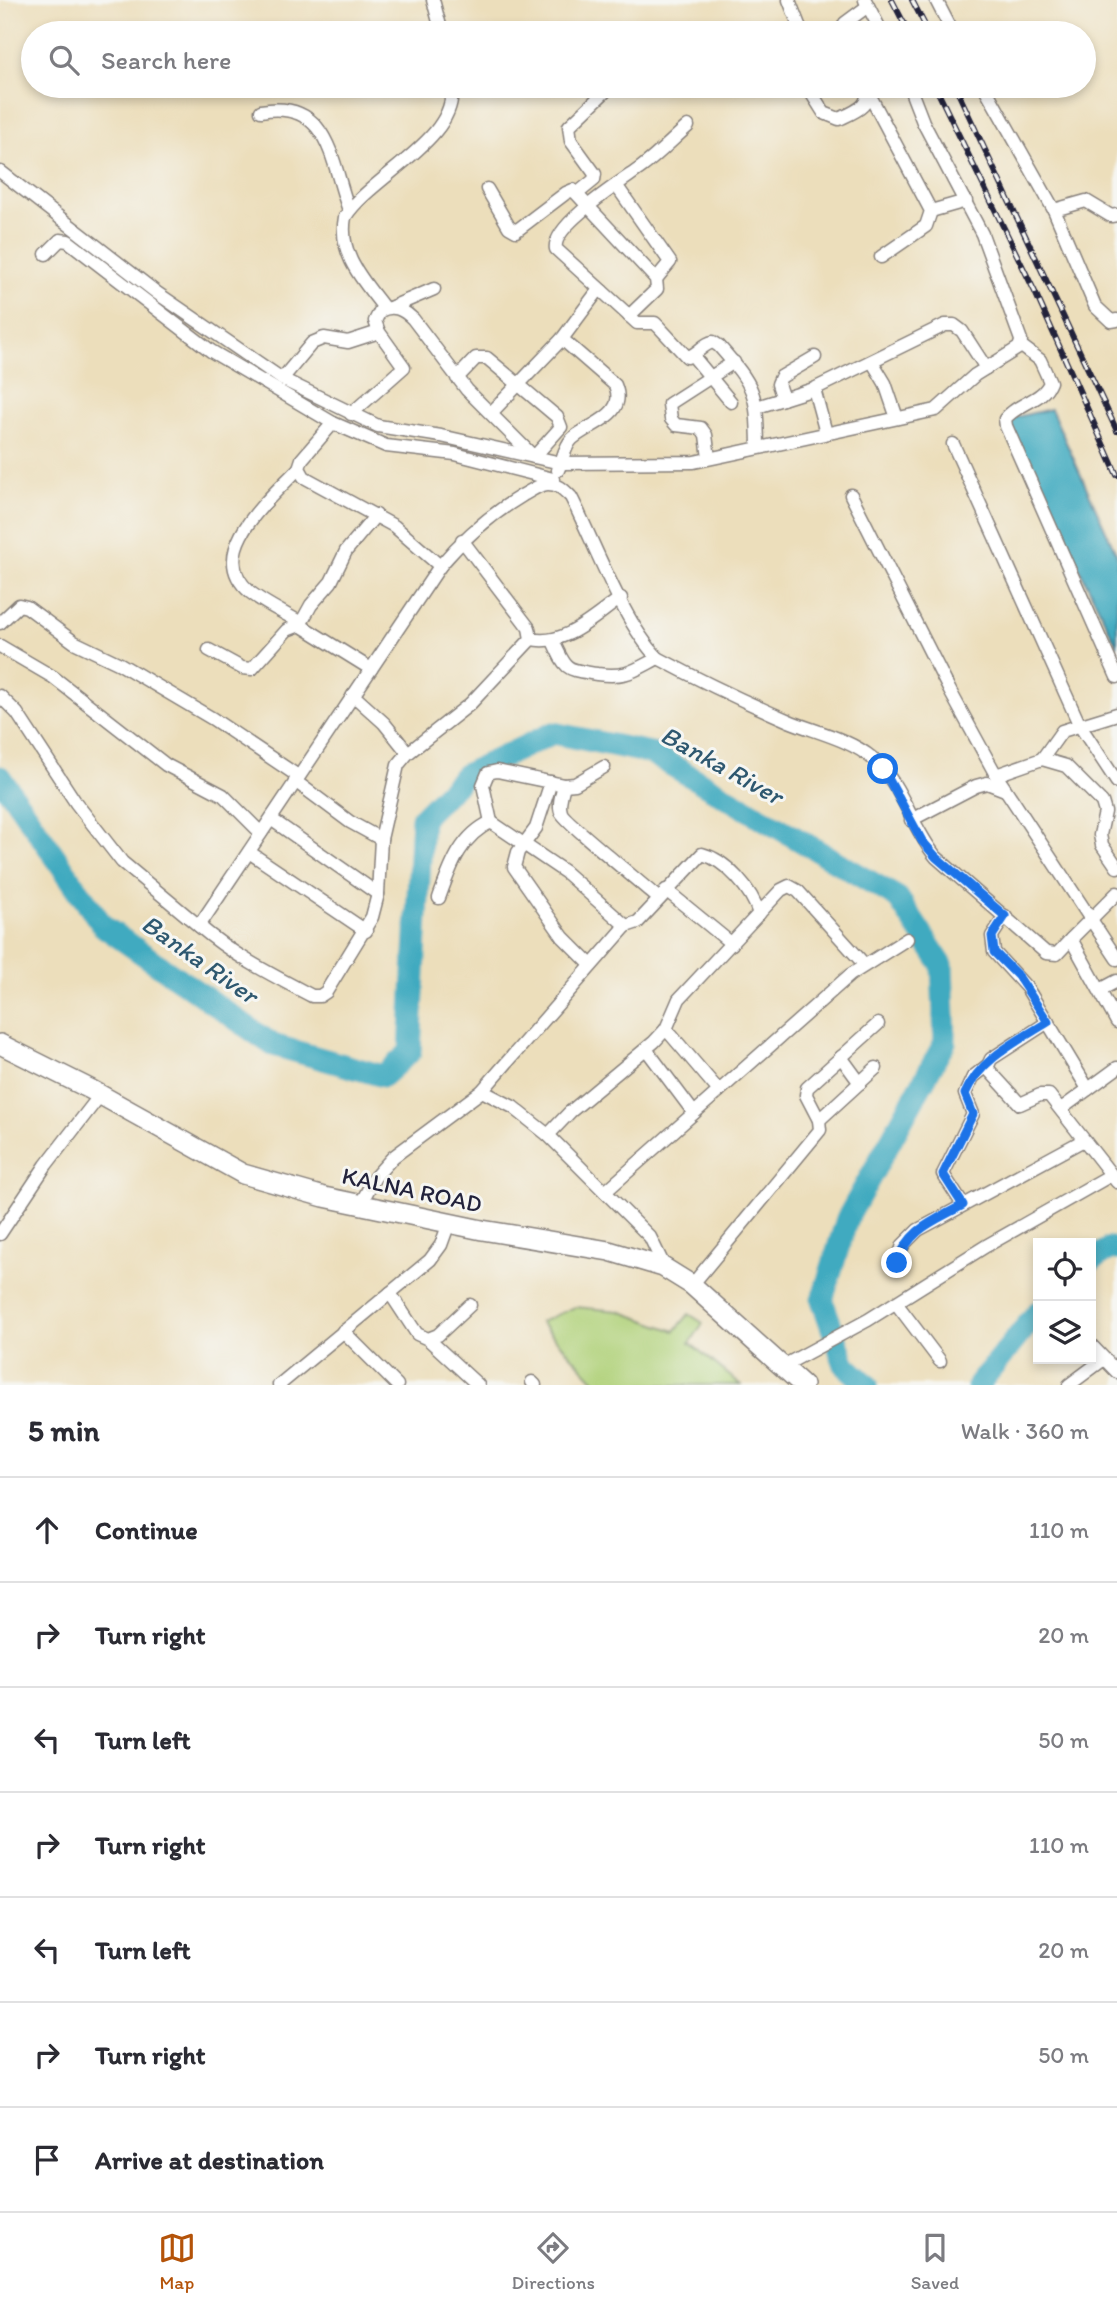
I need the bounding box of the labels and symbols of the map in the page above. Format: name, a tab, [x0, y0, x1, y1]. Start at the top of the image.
water label: Banka River	[655, 718, 791, 813]
route start	[867, 753, 898, 784]
water label: Banka River	[136, 907, 266, 1012]
street label: KALNA ROAD	[340, 1161, 485, 1218]
route end	[881, 1247, 912, 1278]

